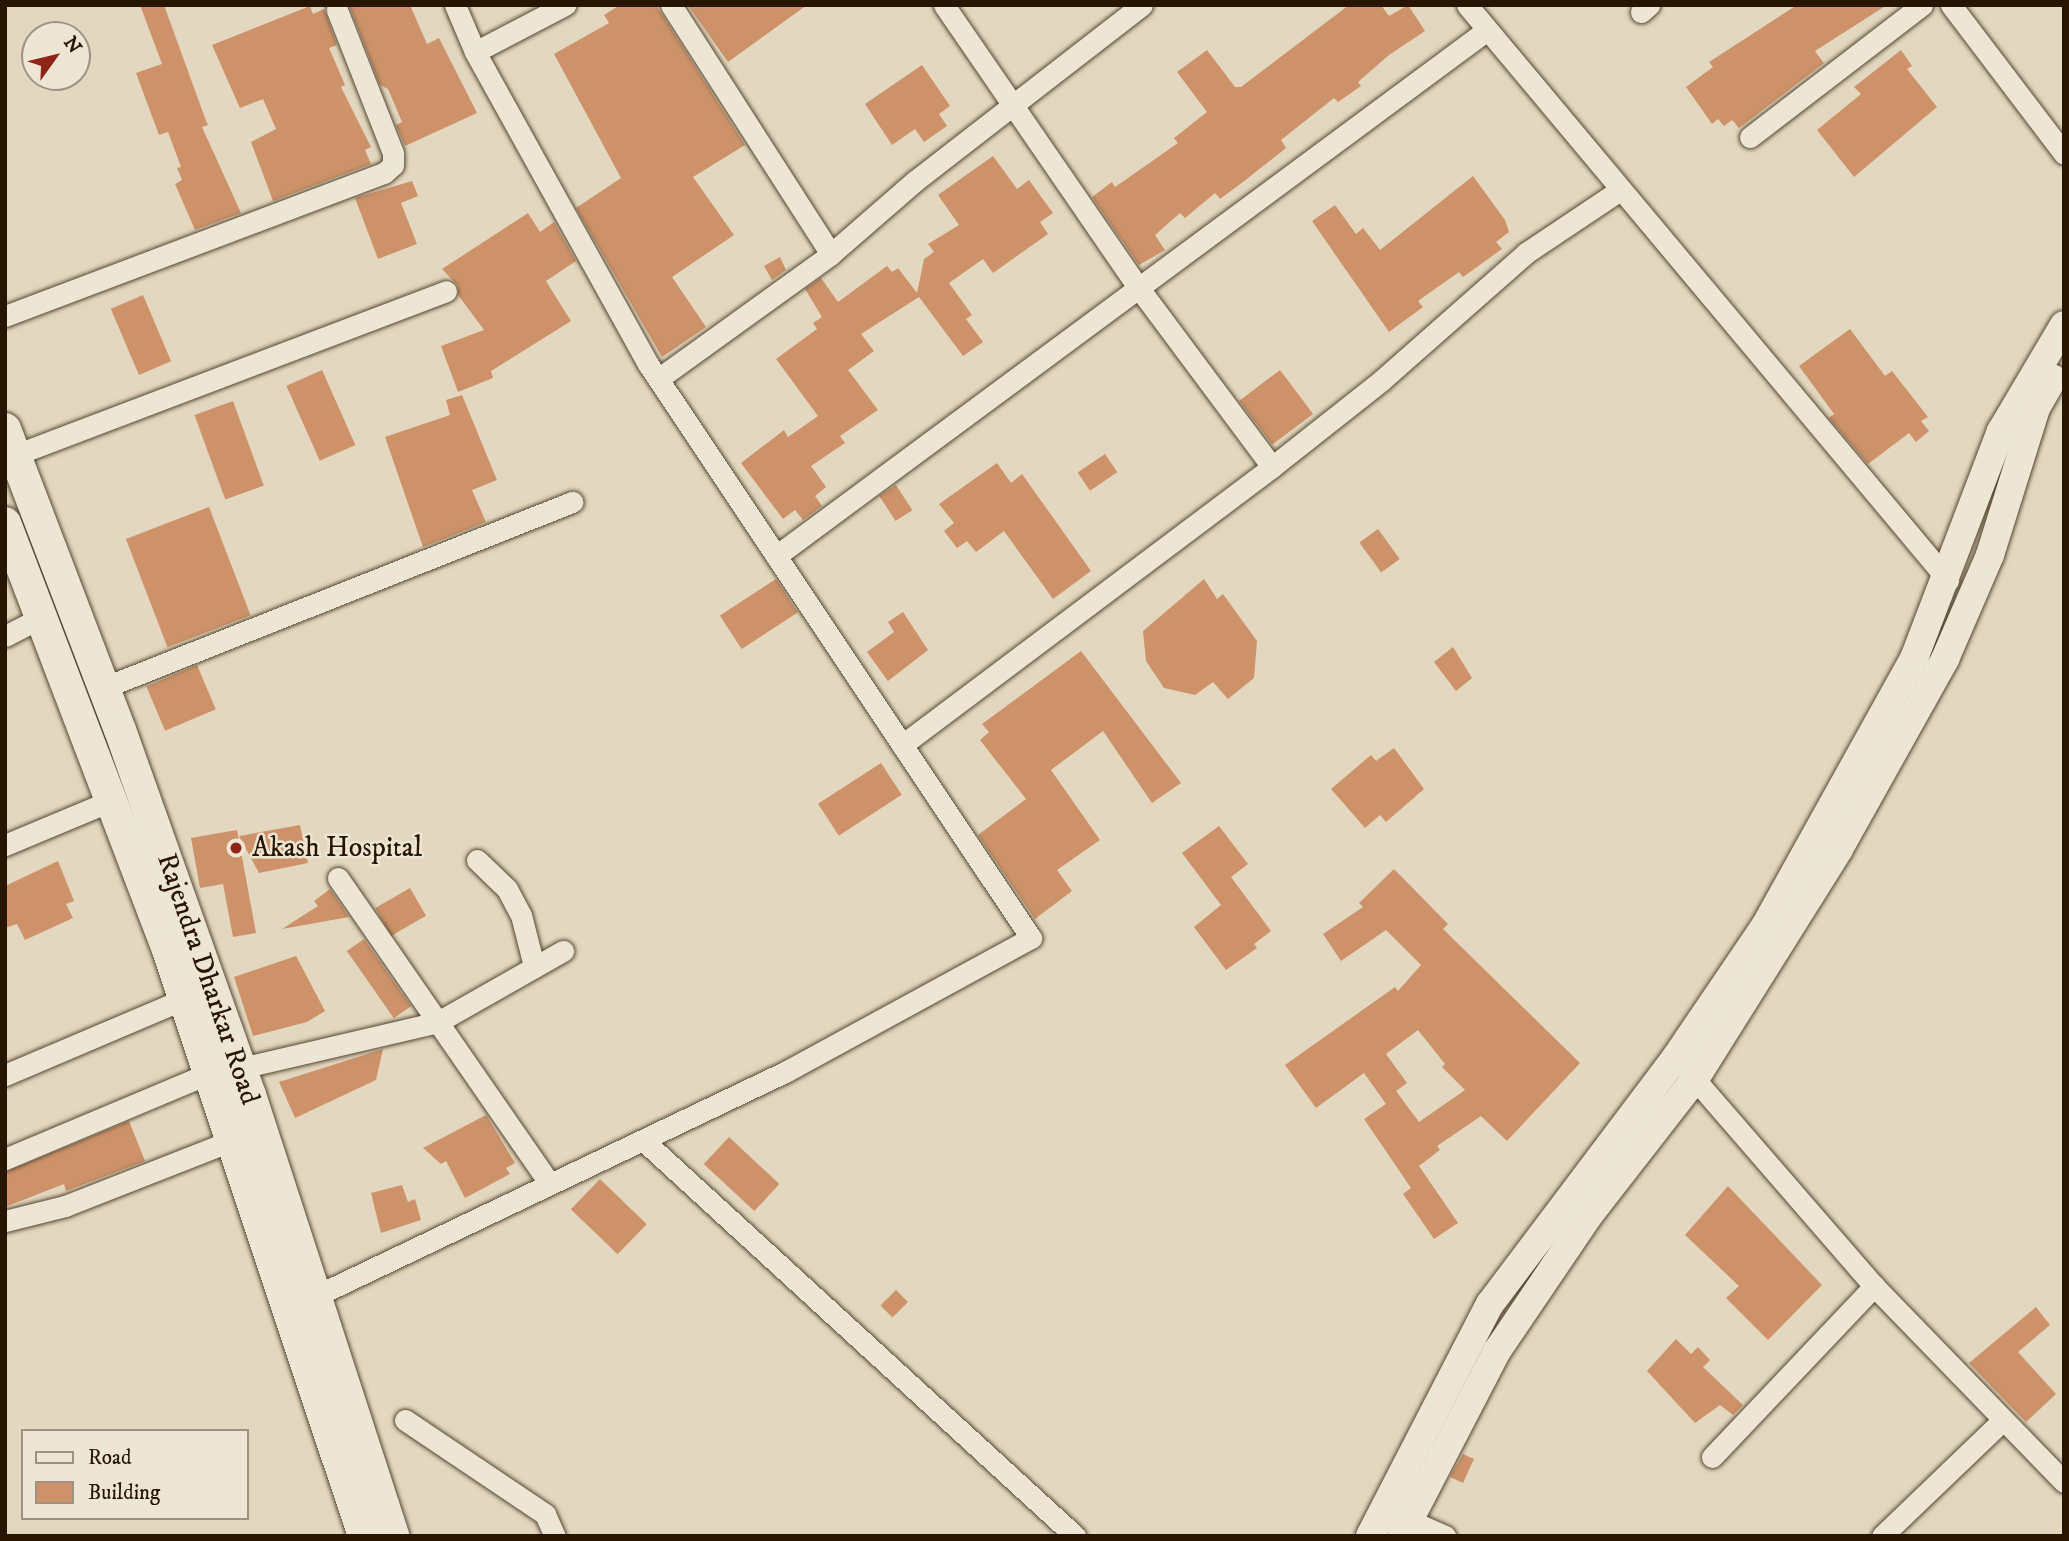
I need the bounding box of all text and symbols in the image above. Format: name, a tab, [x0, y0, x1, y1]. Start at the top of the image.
north arrow	[21, 21, 91, 91]
text: N	[58, 32, 86, 58]
place label: Akash Hospital	[252, 831, 422, 865]
marker: Akash Hospital	[226, 838, 246, 858]
street label: Rajendra Dharkar Road	[149, 849, 267, 1109]
legend	[21, 1429, 248, 1520]
text: Road	[88, 1445, 132, 1471]
text: Building	[88, 1480, 160, 1506]

